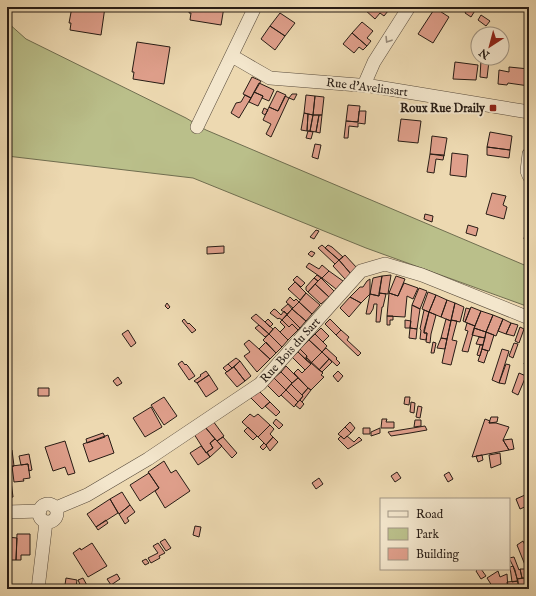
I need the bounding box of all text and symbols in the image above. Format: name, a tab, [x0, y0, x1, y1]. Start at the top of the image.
north arrow	[470, 26, 510, 66]
one-way arrow	[385, 36, 393, 43]
text: N	[476, 45, 493, 62]
street label: Rue d'Avelinsart	[325, 75, 409, 100]
place label: Roux Rue Draily	[400, 101, 486, 117]
marker: Roux Rue Draily	[488, 103, 498, 113]
street label: Rue Bois du Sart	[257, 314, 324, 386]
legend	[380, 498, 510, 570]
text: Road	[416, 507, 444, 522]
text: Park	[416, 527, 439, 542]
text: Building	[416, 547, 460, 562]

